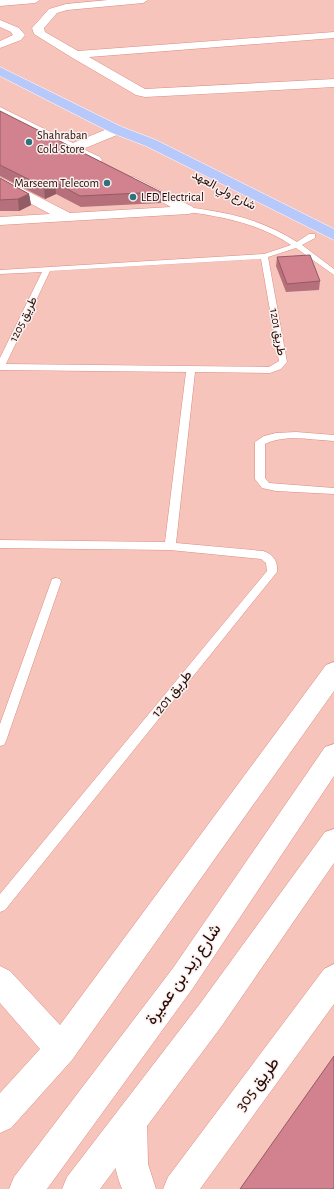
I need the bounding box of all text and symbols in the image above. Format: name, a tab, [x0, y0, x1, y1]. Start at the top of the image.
place label: Shahraban Cold Store	[37, 129, 88, 155]
marker: Shahraban Cold Store	[24, 137, 34, 147]
street label: شارع ولي العهد	[188, 168, 258, 215]
place label: Marseem Telecom	[14, 177, 99, 189]
marker: Marseem Telecom	[102, 178, 112, 188]
place label: LED Electrical	[141, 191, 204, 203]
marker: LED Electrical	[128, 192, 138, 202]
street label: طريق 1205	[7, 294, 41, 344]
street label: طريق 1201	[266, 308, 288, 357]
street label: طريق 1201	[149, 668, 196, 721]
street label: شارع زيد بن عميرة	[142, 921, 226, 1029]
street label: طريق 305	[232, 1054, 284, 1115]

